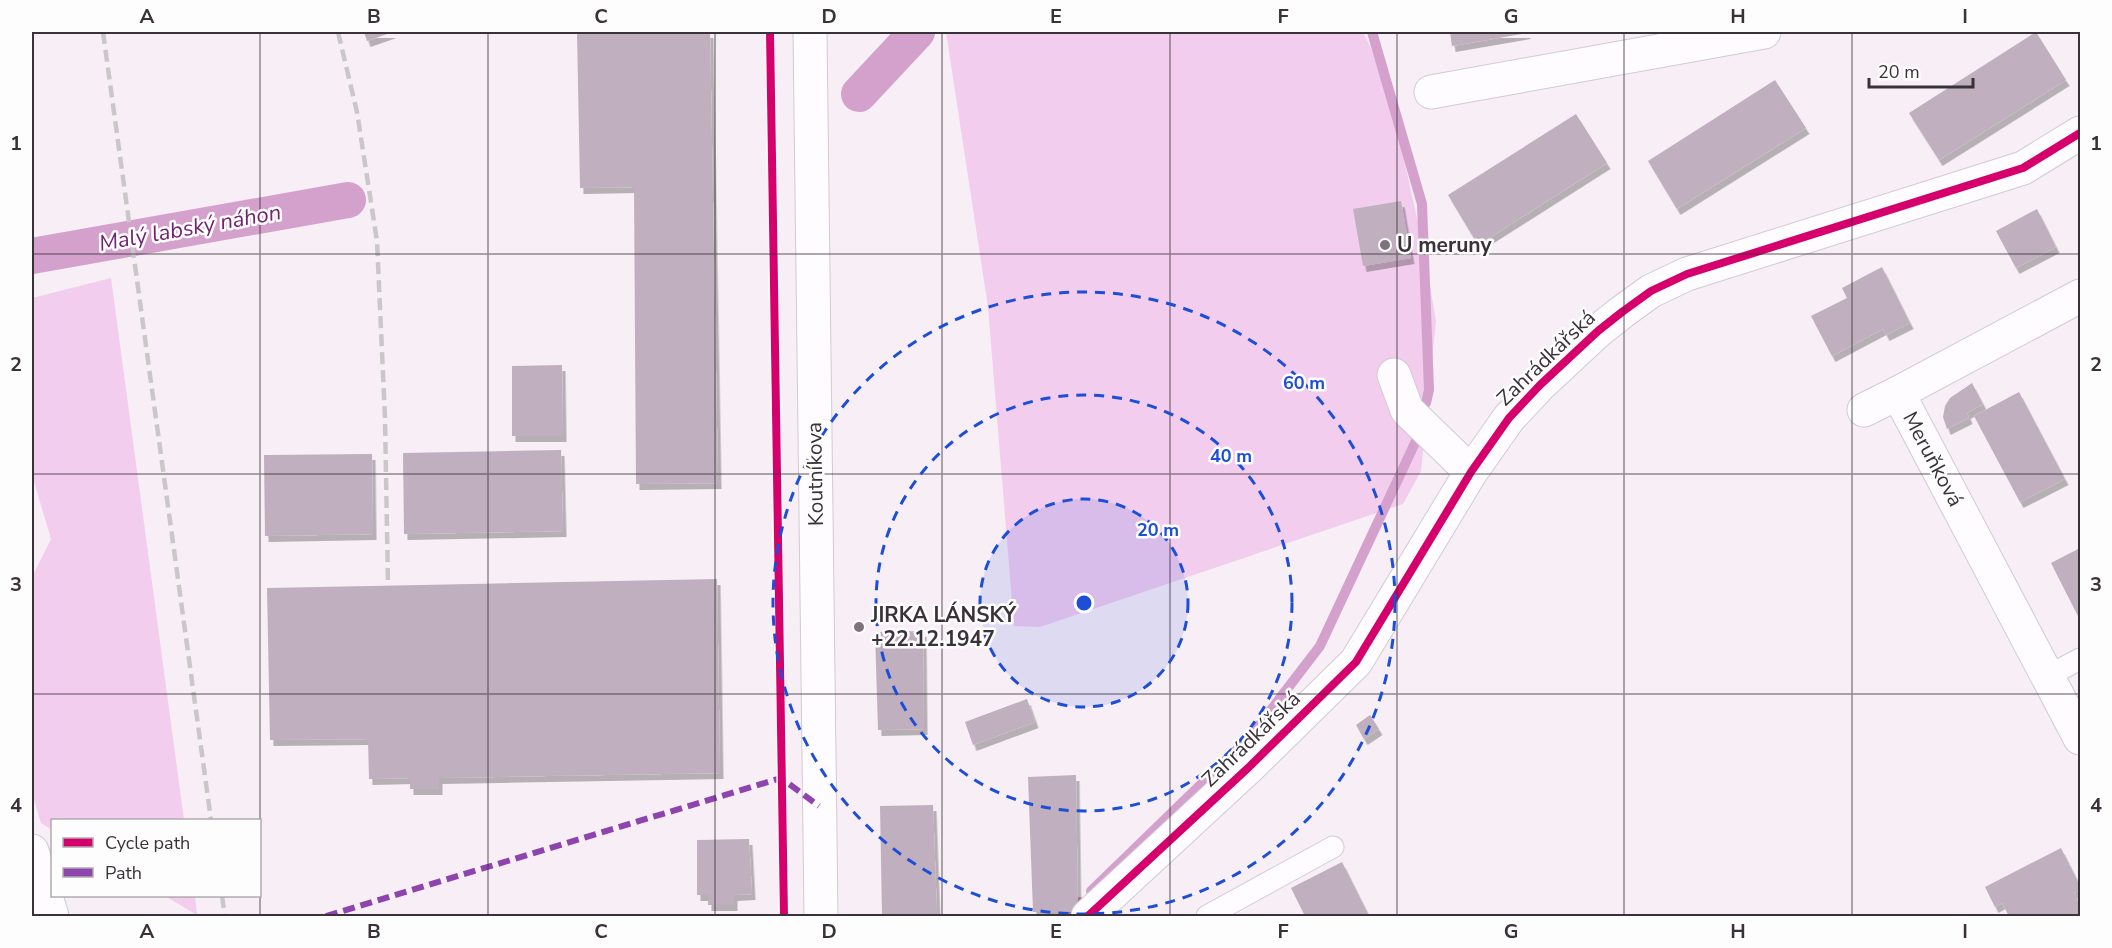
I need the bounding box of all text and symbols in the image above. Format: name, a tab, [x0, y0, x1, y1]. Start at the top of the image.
text: A	[140, 3, 155, 30]
text: B	[367, 3, 381, 30]
text: C	[594, 3, 608, 30]
text: D	[821, 3, 837, 30]
text: E	[1050, 3, 1062, 30]
text: F	[1277, 3, 1289, 30]
text: G	[1504, 3, 1518, 30]
text: H	[1730, 3, 1746, 30]
text: I	[1962, 3, 1968, 30]
scale bar	[1869, 51, 1972, 89]
text: 20 m	[1878, 60, 1920, 84]
text: 1	[10, 130, 22, 157]
text: 1	[2090, 130, 2102, 157]
water label: Malý labský náhon	[97, 197, 283, 259]
place label: U meruny	[1397, 231, 1493, 259]
marker: U meruny	[1378, 238, 1392, 252]
street label: Zahrádkářská	[1491, 304, 1601, 412]
text: 2	[10, 351, 22, 378]
text: 2	[2090, 351, 2102, 378]
text: 60 m	[1283, 371, 1325, 395]
street label: Meruňková	[1896, 407, 1970, 511]
street label: Koutníkova	[800, 422, 830, 526]
text: 40 m	[1210, 444, 1252, 468]
text: 20 m	[1137, 518, 1179, 542]
text: 3	[10, 571, 22, 598]
text: 3	[2090, 571, 2102, 598]
centre of rings	[1074, 593, 1094, 613]
place label: JIRKA LÁNSKÝ +22.12.1947	[870, 601, 1017, 653]
marker: JIRKA LÁNSKÝ +22.12.1947	[852, 620, 866, 634]
street label: Zahrádkářská	[1196, 685, 1306, 793]
text: 4	[10, 792, 22, 819]
text: 4	[2090, 792, 2102, 819]
legend	[51, 819, 261, 897]
text: Cycle path	[105, 831, 190, 855]
text: Path	[105, 861, 142, 885]
text: A	[140, 918, 155, 945]
text: B	[367, 918, 381, 945]
text: C	[594, 918, 608, 945]
text: D	[821, 918, 837, 945]
text: E	[1050, 918, 1062, 945]
text: F	[1277, 918, 1289, 945]
text: G	[1504, 918, 1518, 945]
text: H	[1730, 918, 1746, 945]
text: I	[1962, 918, 1968, 945]

